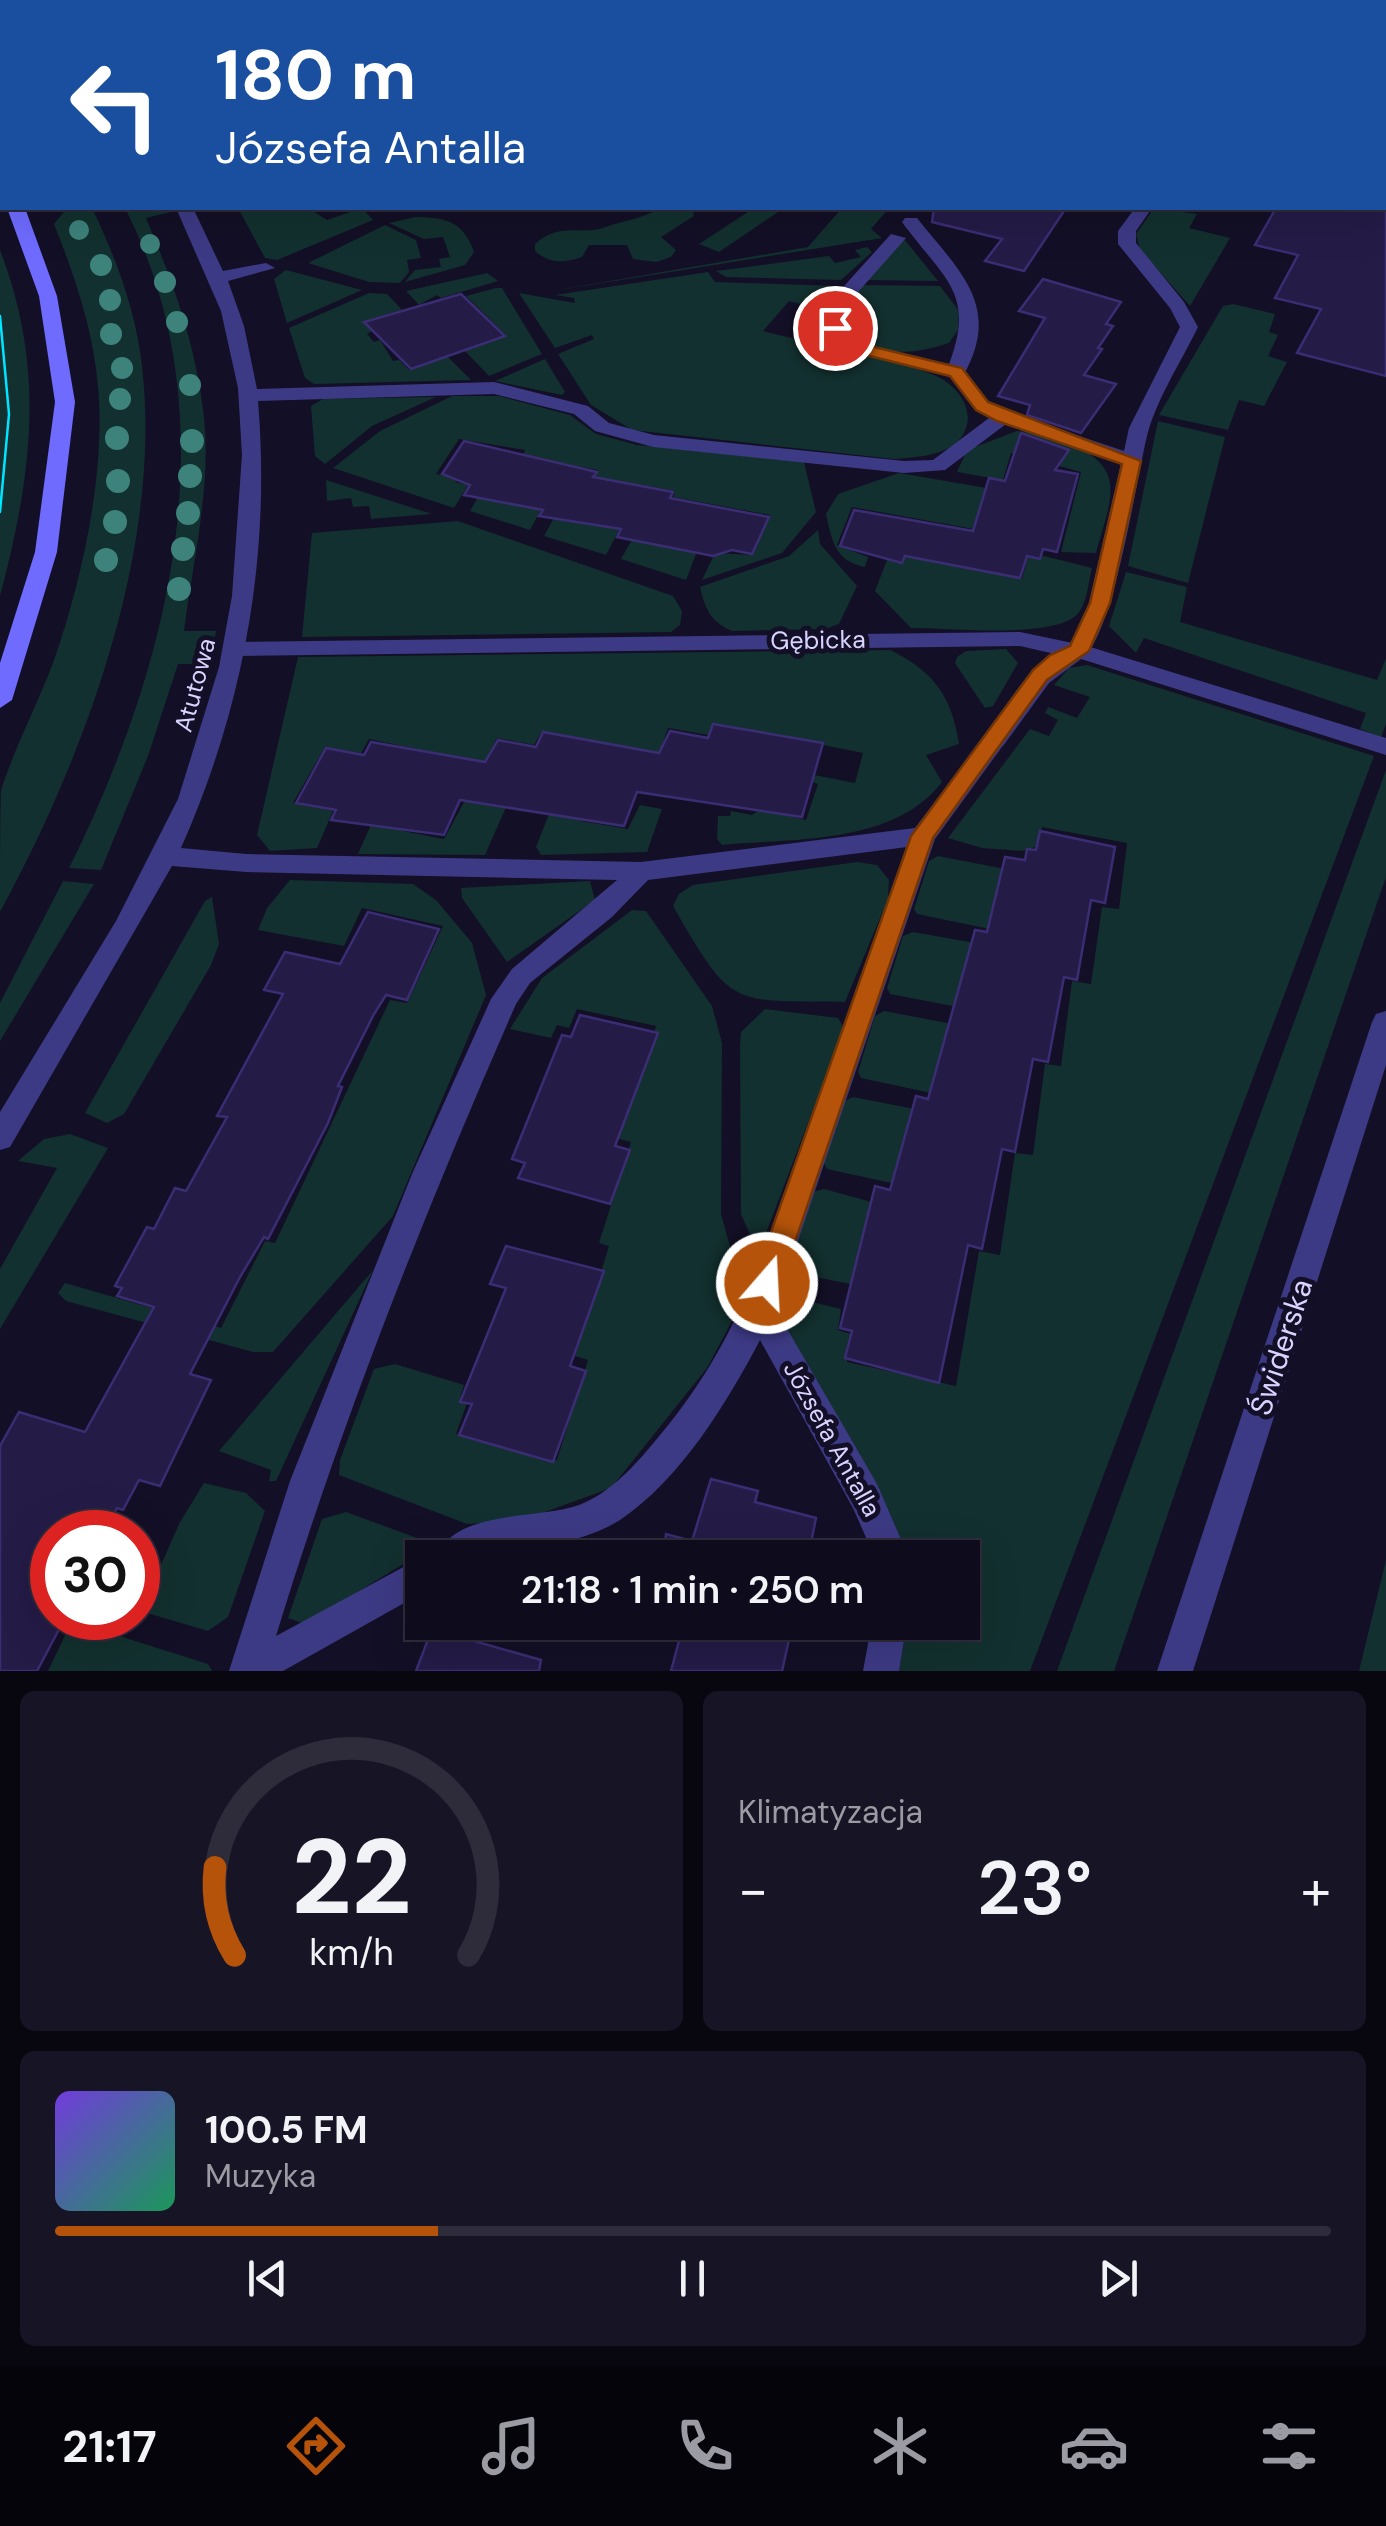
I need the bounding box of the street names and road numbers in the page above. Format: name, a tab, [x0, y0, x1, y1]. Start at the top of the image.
street label: Gębicka	[770, 623, 866, 657]
street label: Atutowa	[167, 635, 223, 735]
street label: Świderska	[1241, 1274, 1321, 1420]
street label: Józsefa Antalla	[776, 1355, 888, 1523]

